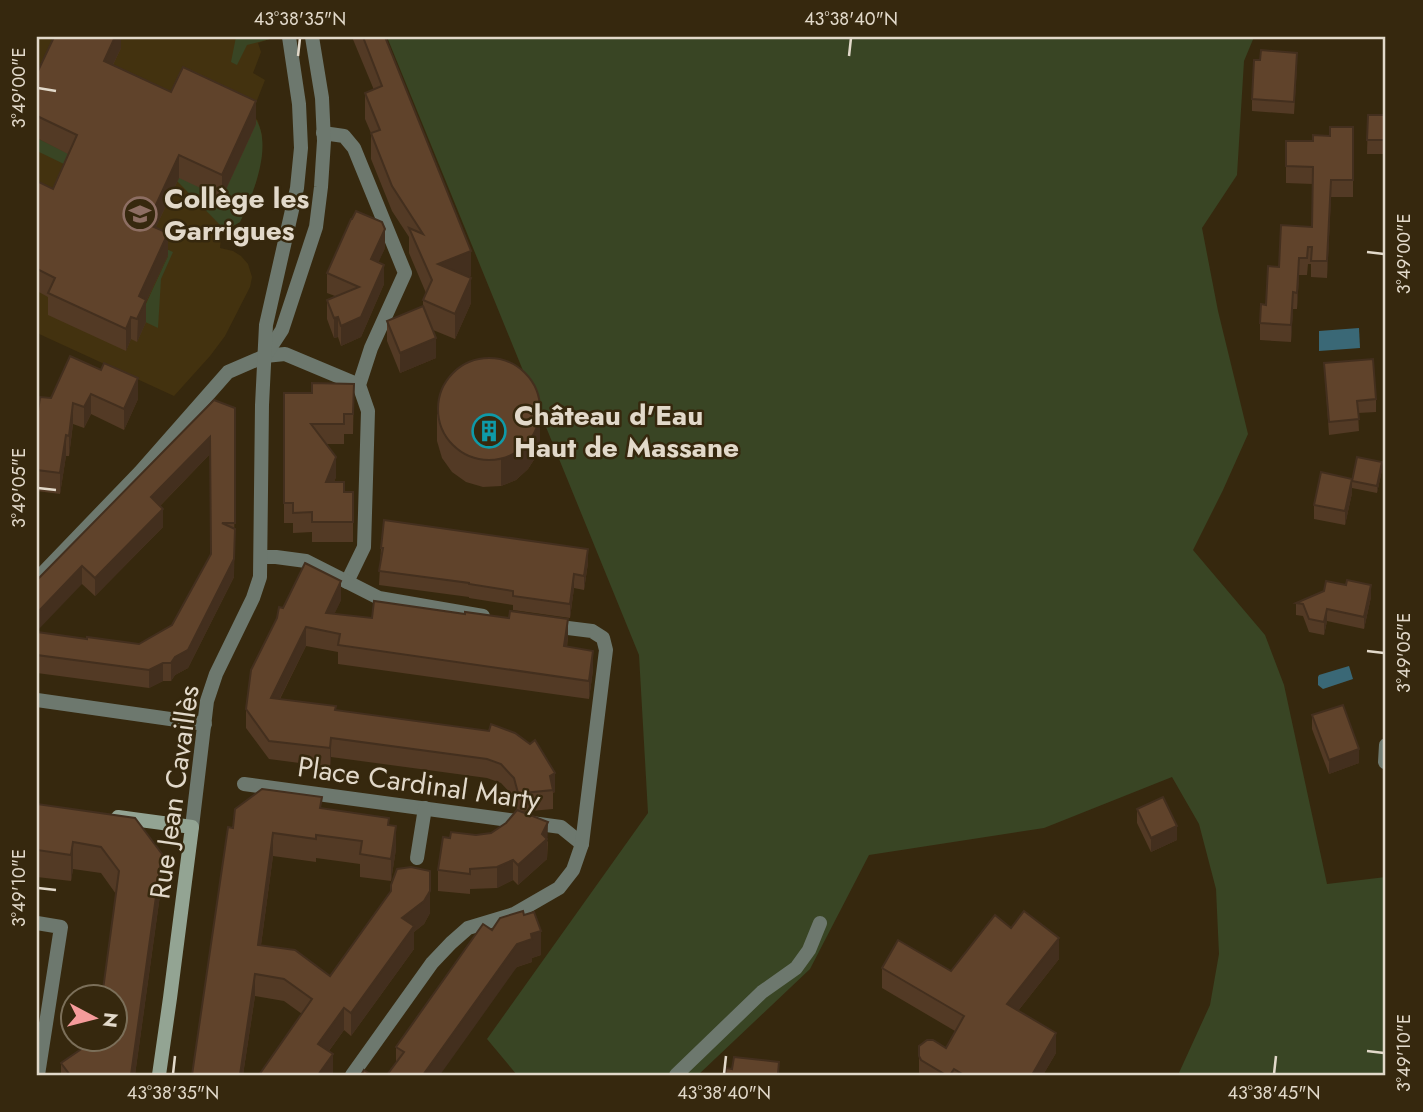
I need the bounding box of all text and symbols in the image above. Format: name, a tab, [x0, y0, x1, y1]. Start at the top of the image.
text: 43°38'35"N	[254, 6, 346, 32]
text: 43°38'40"N	[804, 6, 898, 32]
text: 3°49'00"E	[6, 48, 32, 128]
place label: Collège les Garrigues	[164, 178, 309, 251]
school or university icon: Collège les Garrigues	[121, 195, 159, 233]
text: 3°49'00"E	[1391, 214, 1417, 294]
place label: Château d'Eau Haut de Massane	[514, 395, 739, 468]
building icon: Château d'Eau Haut de Massane	[470, 412, 508, 450]
text: 3°49'05"E	[6, 448, 32, 528]
text: 3°49'05"E	[1391, 613, 1417, 693]
street label: Rue Jean Cavaillès	[139, 683, 210, 901]
street label: Place Cardinal Marty	[295, 746, 544, 821]
text: 3°49'10"E	[6, 849, 32, 927]
north arrow	[60, 982, 130, 1052]
text: N	[96, 1011, 125, 1029]
text: 3°49'10"E	[1391, 1014, 1417, 1092]
text: 43°38'35"N	[127, 1080, 219, 1106]
text: 43°38'40"N	[677, 1080, 771, 1106]
text: 43°38'45"N	[1227, 1080, 1321, 1106]

